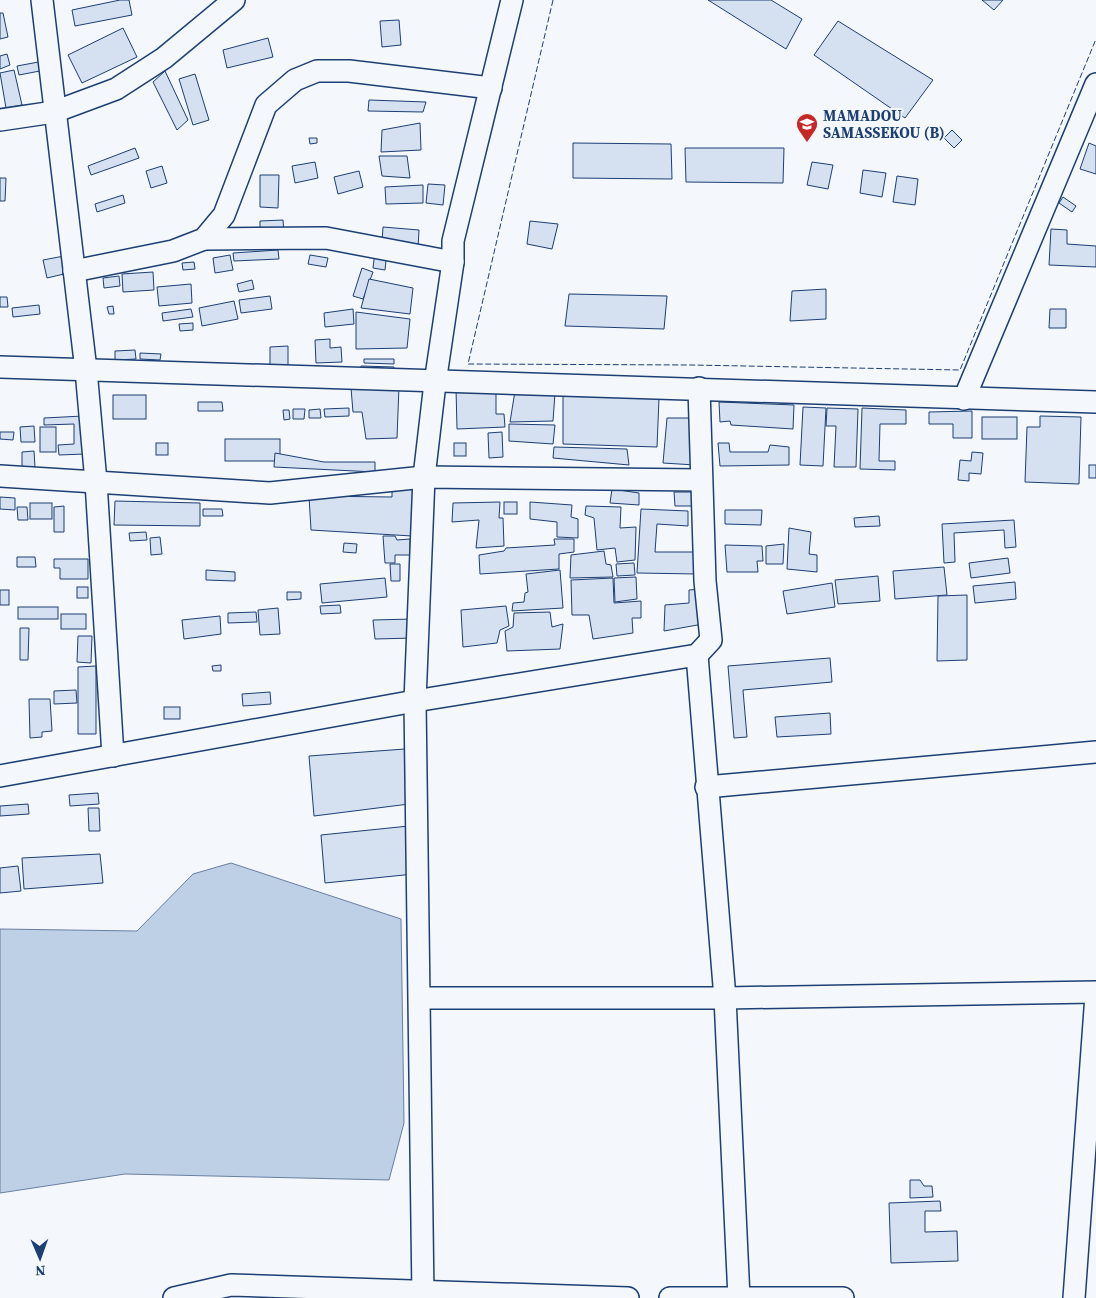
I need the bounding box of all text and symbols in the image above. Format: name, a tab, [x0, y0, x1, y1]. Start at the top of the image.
place label: MAMADOU SAMASSEKOU (B)	[823, 105, 945, 143]
school or university icon: MAMADOU SAMASSEKOU (B)	[795, 112, 819, 143]
north arrow	[15, 1233, 65, 1283]
text: N	[35, 1261, 46, 1281]

